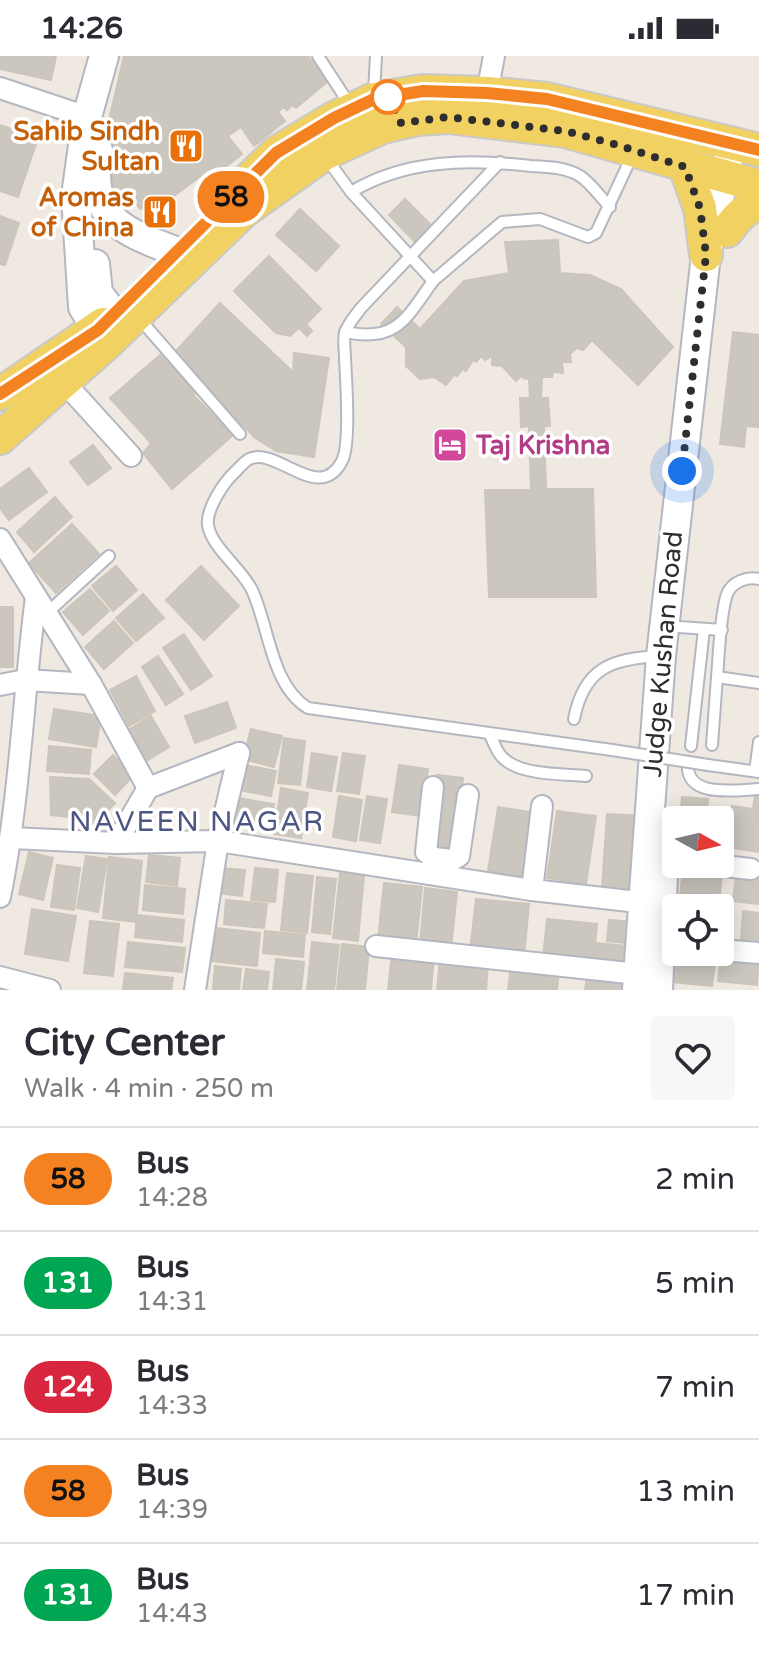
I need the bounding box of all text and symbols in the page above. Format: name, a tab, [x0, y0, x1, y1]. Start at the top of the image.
text: 14:26	[40, 10, 123, 47]
unlabelled marker	[371, 80, 405, 114]
place label: Sahib Sindh Sultan	[14, 116, 160, 177]
restaurant icon: Sahib Sindh Sultan	[167, 127, 205, 165]
line badge: 58	[195, 171, 267, 223]
text: 58	[213, 180, 249, 214]
place label: Aromas of China	[31, 182, 134, 243]
restaurant icon: Aromas of China	[141, 193, 179, 231]
hotel icon: Taj Krishna	[431, 426, 469, 464]
place label: Taj Krishna	[475, 430, 610, 461]
your location	[662, 451, 702, 491]
street label: Judge Kushan Road	[637, 530, 689, 778]
district label: NAVEEN NAGAR	[69, 805, 325, 839]
north arrow	[662, 806, 734, 878]
map controls	[662, 806, 734, 966]
button: locate	[662, 894, 734, 966]
button: heart	[651, 1016, 735, 1100]
text: City Center	[24, 1020, 225, 1066]
text: Walk · 4 min · 250 m	[24, 1073, 274, 1104]
text: Bus	[136, 1145, 189, 1182]
text: 2 min	[655, 1161, 735, 1198]
text: 58	[50, 1162, 86, 1196]
text: 14:28	[136, 1182, 208, 1213]
text: Bus	[136, 1249, 189, 1286]
text: 5 min	[655, 1265, 735, 1302]
text: 131	[42, 1266, 94, 1300]
text: 14:31	[136, 1286, 208, 1317]
text: Bus	[136, 1353, 189, 1390]
text: 7 min	[655, 1369, 735, 1406]
text: 124	[42, 1370, 94, 1404]
text: 14:33	[136, 1390, 208, 1421]
text: Bus	[136, 1457, 189, 1494]
text: 13 min	[636, 1473, 735, 1510]
text: 58	[50, 1474, 86, 1508]
text: 14:39	[136, 1494, 208, 1525]
text: Bus	[136, 1561, 189, 1598]
text: 17 min	[636, 1577, 735, 1614]
text: 131	[42, 1578, 94, 1612]
text: 14:43	[136, 1598, 208, 1629]

